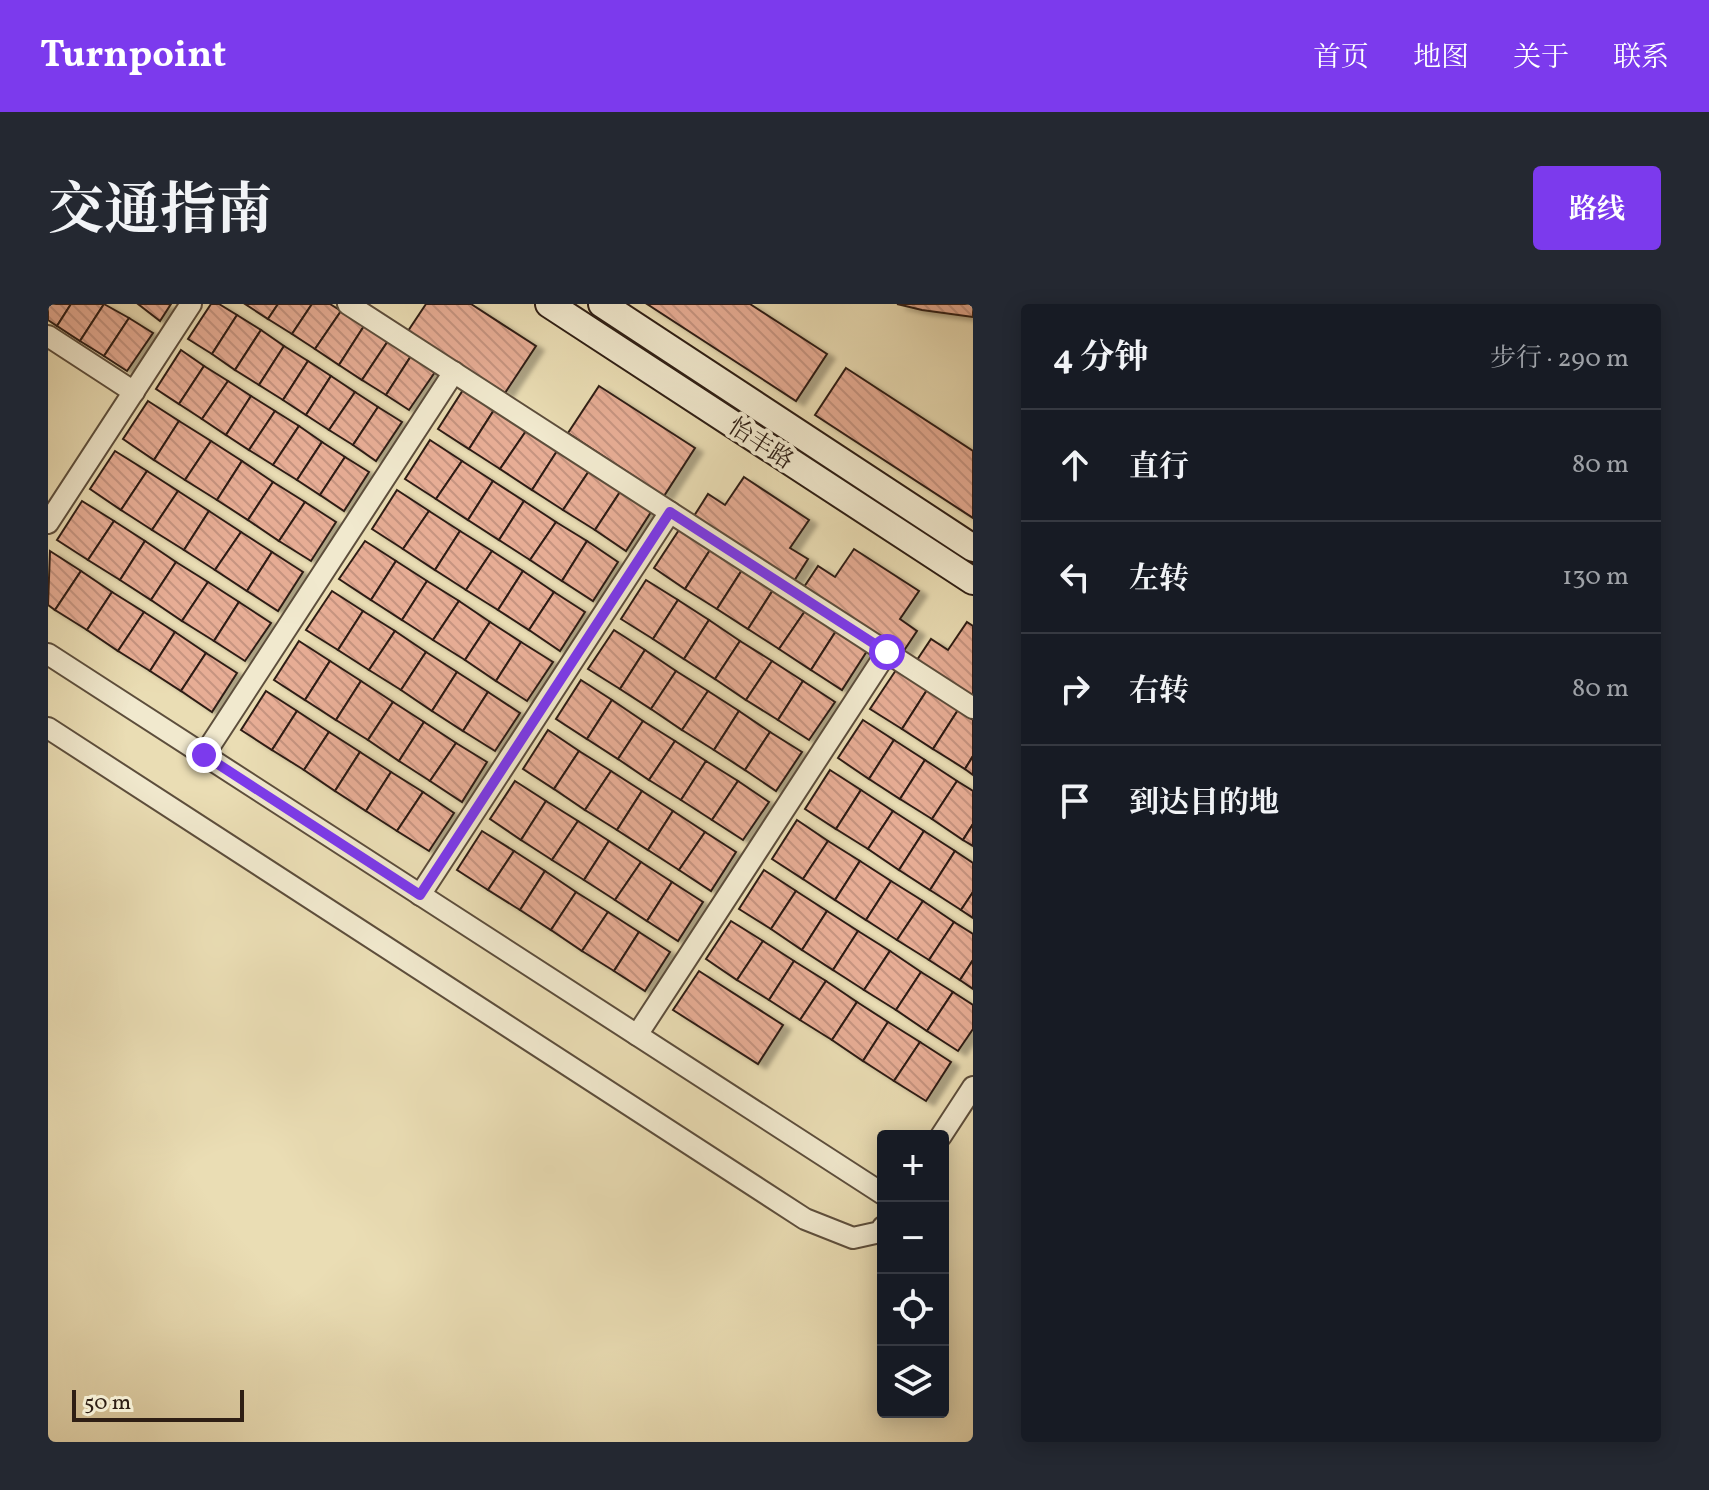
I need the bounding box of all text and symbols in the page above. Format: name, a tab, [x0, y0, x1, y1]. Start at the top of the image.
text: Turnpoint	[40, 30, 226, 83]
text: 首页	[1313, 39, 1369, 78]
text: 地图	[1413, 39, 1469, 78]
text: 关于	[1513, 39, 1569, 78]
text: 联系	[1613, 39, 1669, 78]
button: 路线	[1533, 166, 1661, 250]
text: 交通指南	[48, 175, 272, 253]
text: 4 分钟	[1053, 336, 1148, 383]
text: 步行 · 290 m	[1490, 341, 1629, 377]
street label: 怡丰路	[720, 411, 799, 479]
icon: ahead	[1053, 443, 1097, 487]
text: 直行	[1129, 447, 1189, 489]
text: 80 m	[1572, 447, 1629, 483]
icon: left	[1053, 555, 1097, 599]
text: 左转	[1129, 559, 1189, 601]
text: 130 m	[1562, 559, 1629, 595]
route start	[869, 634, 905, 670]
icon: right	[1053, 667, 1097, 711]
text: 右转	[1129, 671, 1189, 713]
text: 80 m	[1572, 671, 1629, 707]
route end	[186, 737, 222, 773]
icon: arrive	[1053, 779, 1097, 823]
text: 到达目的地	[1129, 783, 1279, 825]
map controls	[877, 1130, 949, 1418]
button: +	[877, 1130, 949, 1202]
button: −	[877, 1202, 949, 1274]
button: locate	[877, 1274, 949, 1346]
button: layers	[877, 1346, 949, 1418]
scale bar	[72, 1386, 244, 1422]
text: 50 m	[84, 1388, 131, 1419]

